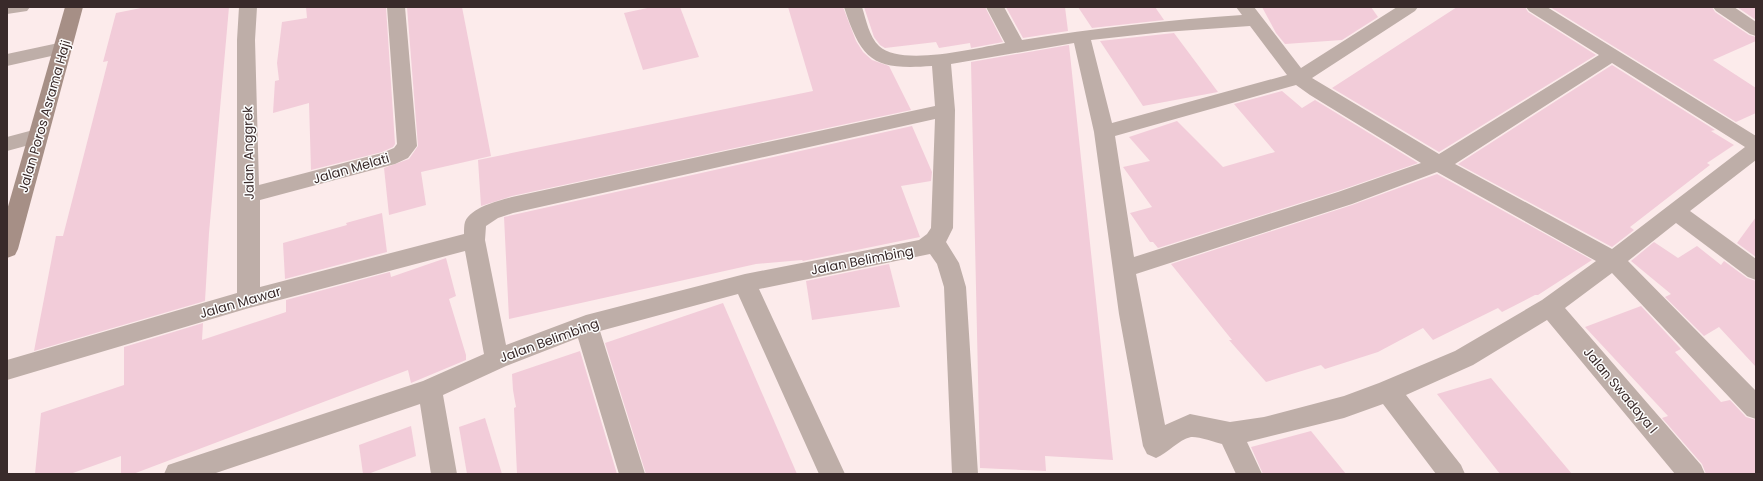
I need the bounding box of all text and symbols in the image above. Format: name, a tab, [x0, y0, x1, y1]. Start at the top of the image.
street label: Jalan Poros Asrama Haji	[14, 38, 75, 195]
street label: Jalan Anggrek	[238, 106, 259, 200]
street label: Jalan Melati	[311, 149, 392, 188]
street label: Jalan Belimbing	[809, 241, 915, 280]
street label: Jalan Mawar	[197, 282, 283, 323]
street label: Jalan Belimbing	[497, 314, 601, 367]
street label: Jalan Swadaya I	[1579, 343, 1662, 437]

